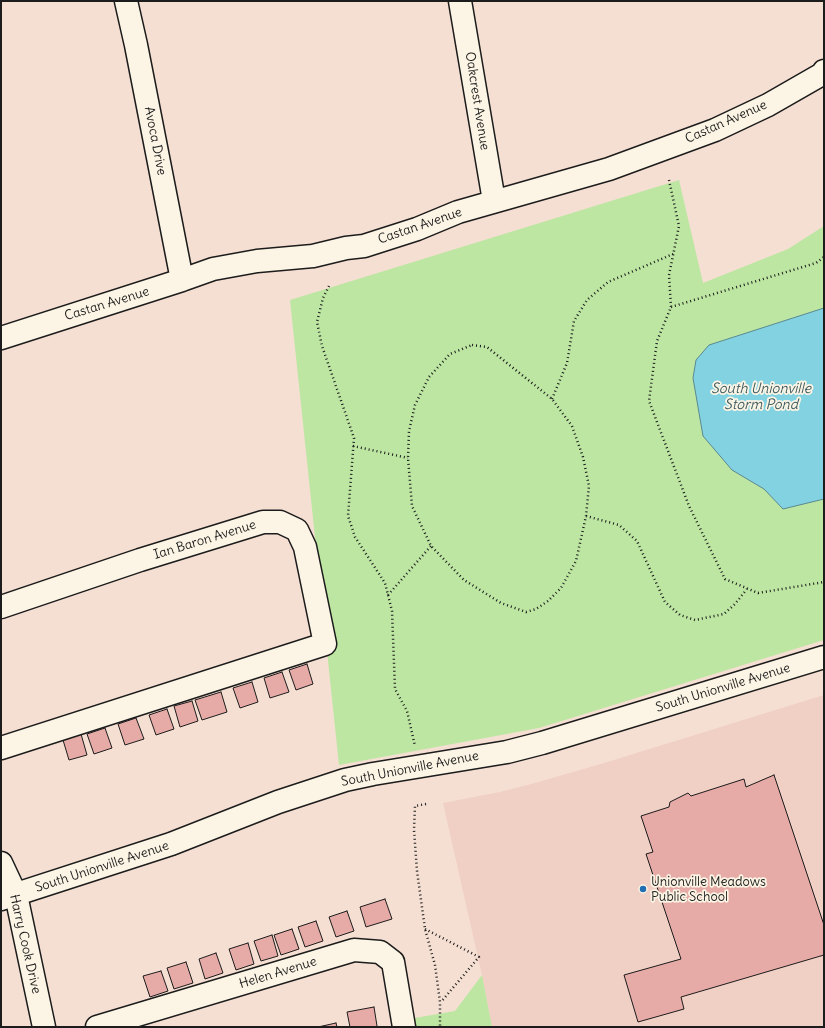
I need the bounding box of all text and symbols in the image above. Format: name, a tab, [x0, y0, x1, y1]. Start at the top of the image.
street label: Oakcrest Avenue	[462, 51, 492, 151]
street label: Castan Avenue	[683, 97, 769, 147]
street label: Avoca Drive	[141, 105, 169, 177]
street label: Castan Avenue	[376, 204, 464, 248]
street label: Castan Avenue	[63, 284, 151, 324]
water label: South Unionville Storm Pond	[711, 381, 811, 414]
street label: Ian Baron Avenue	[152, 517, 258, 563]
street label: South Unionville Avenue	[654, 660, 792, 716]
street label: South Unionville Avenue	[340, 748, 480, 790]
street label: South Unionville Avenue	[33, 838, 171, 896]
place label: Unionville Meadows Public School	[651, 874, 766, 905]
marker: Unionville Meadows Public School	[638, 884, 648, 894]
street label: Harry Cook Drive	[6, 893, 44, 995]
street label: Helen Avenue	[237, 954, 319, 992]

